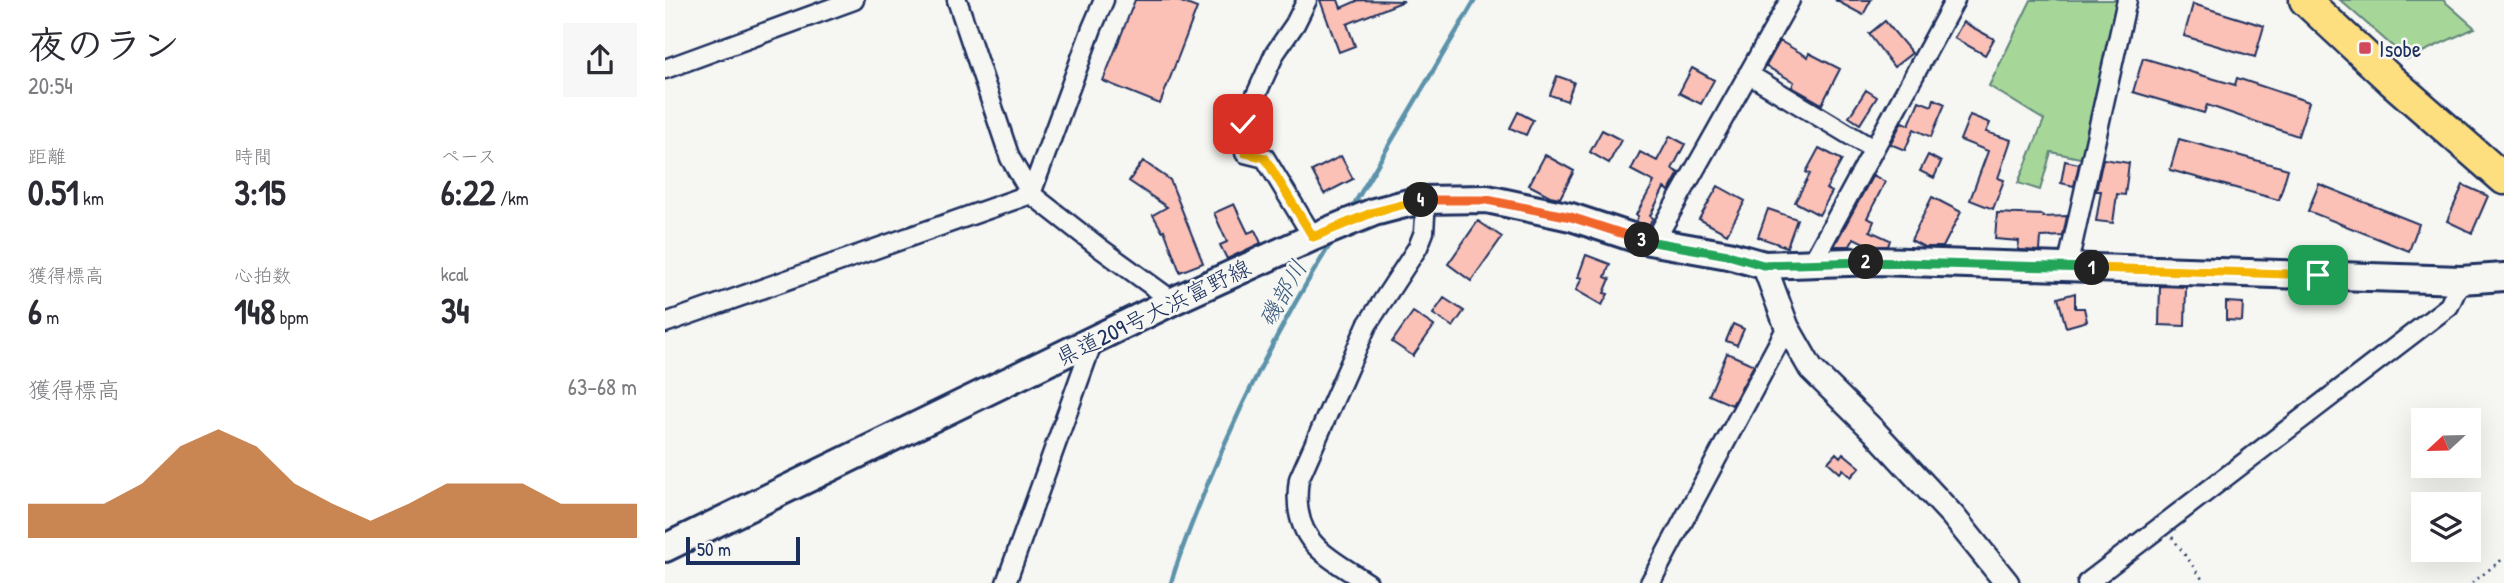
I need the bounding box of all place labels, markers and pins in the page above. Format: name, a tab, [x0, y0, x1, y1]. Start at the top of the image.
place label: Isobe	[2379, 33, 2421, 64]
marker: Isobe	[2357, 40, 2373, 56]
pin	[1213, 94, 1273, 154]
pin: 4	[1403, 182, 1439, 218]
pin: 3	[1625, 222, 1660, 258]
pin: 2	[1849, 244, 1883, 280]
pin	[2288, 245, 2348, 305]
pin: 1	[2075, 250, 2109, 286]

